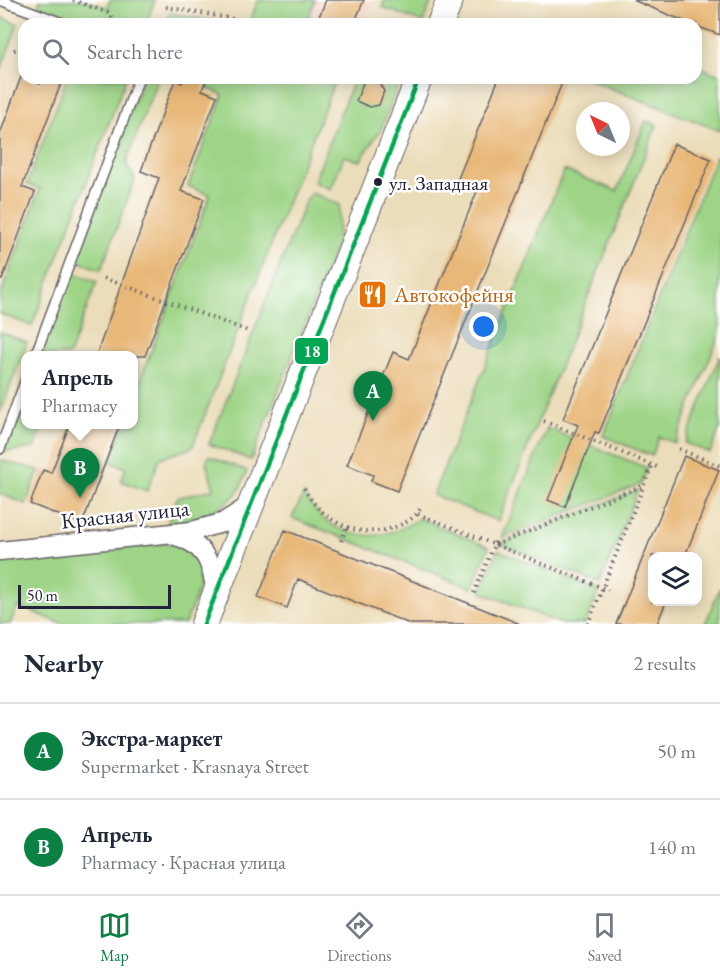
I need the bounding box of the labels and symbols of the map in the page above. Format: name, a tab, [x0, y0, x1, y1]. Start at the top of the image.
north arrow	[576, 102, 630, 156]
place label: ул. Западная	[389, 170, 488, 196]
marker: ул. Западная	[372, 176, 384, 188]
restaurant icon: Автокофейня	[357, 278, 389, 310]
place label: Автокофейня	[393, 280, 514, 309]
your location	[469, 312, 498, 341]
line badge: 18	[294, 337, 329, 365]
text: 18	[304, 341, 320, 362]
pin: A	[354, 372, 392, 421]
pin: B	[60, 448, 100, 498]
street label: Красная улица	[59, 493, 191, 536]
scale bar	[18, 582, 171, 610]

